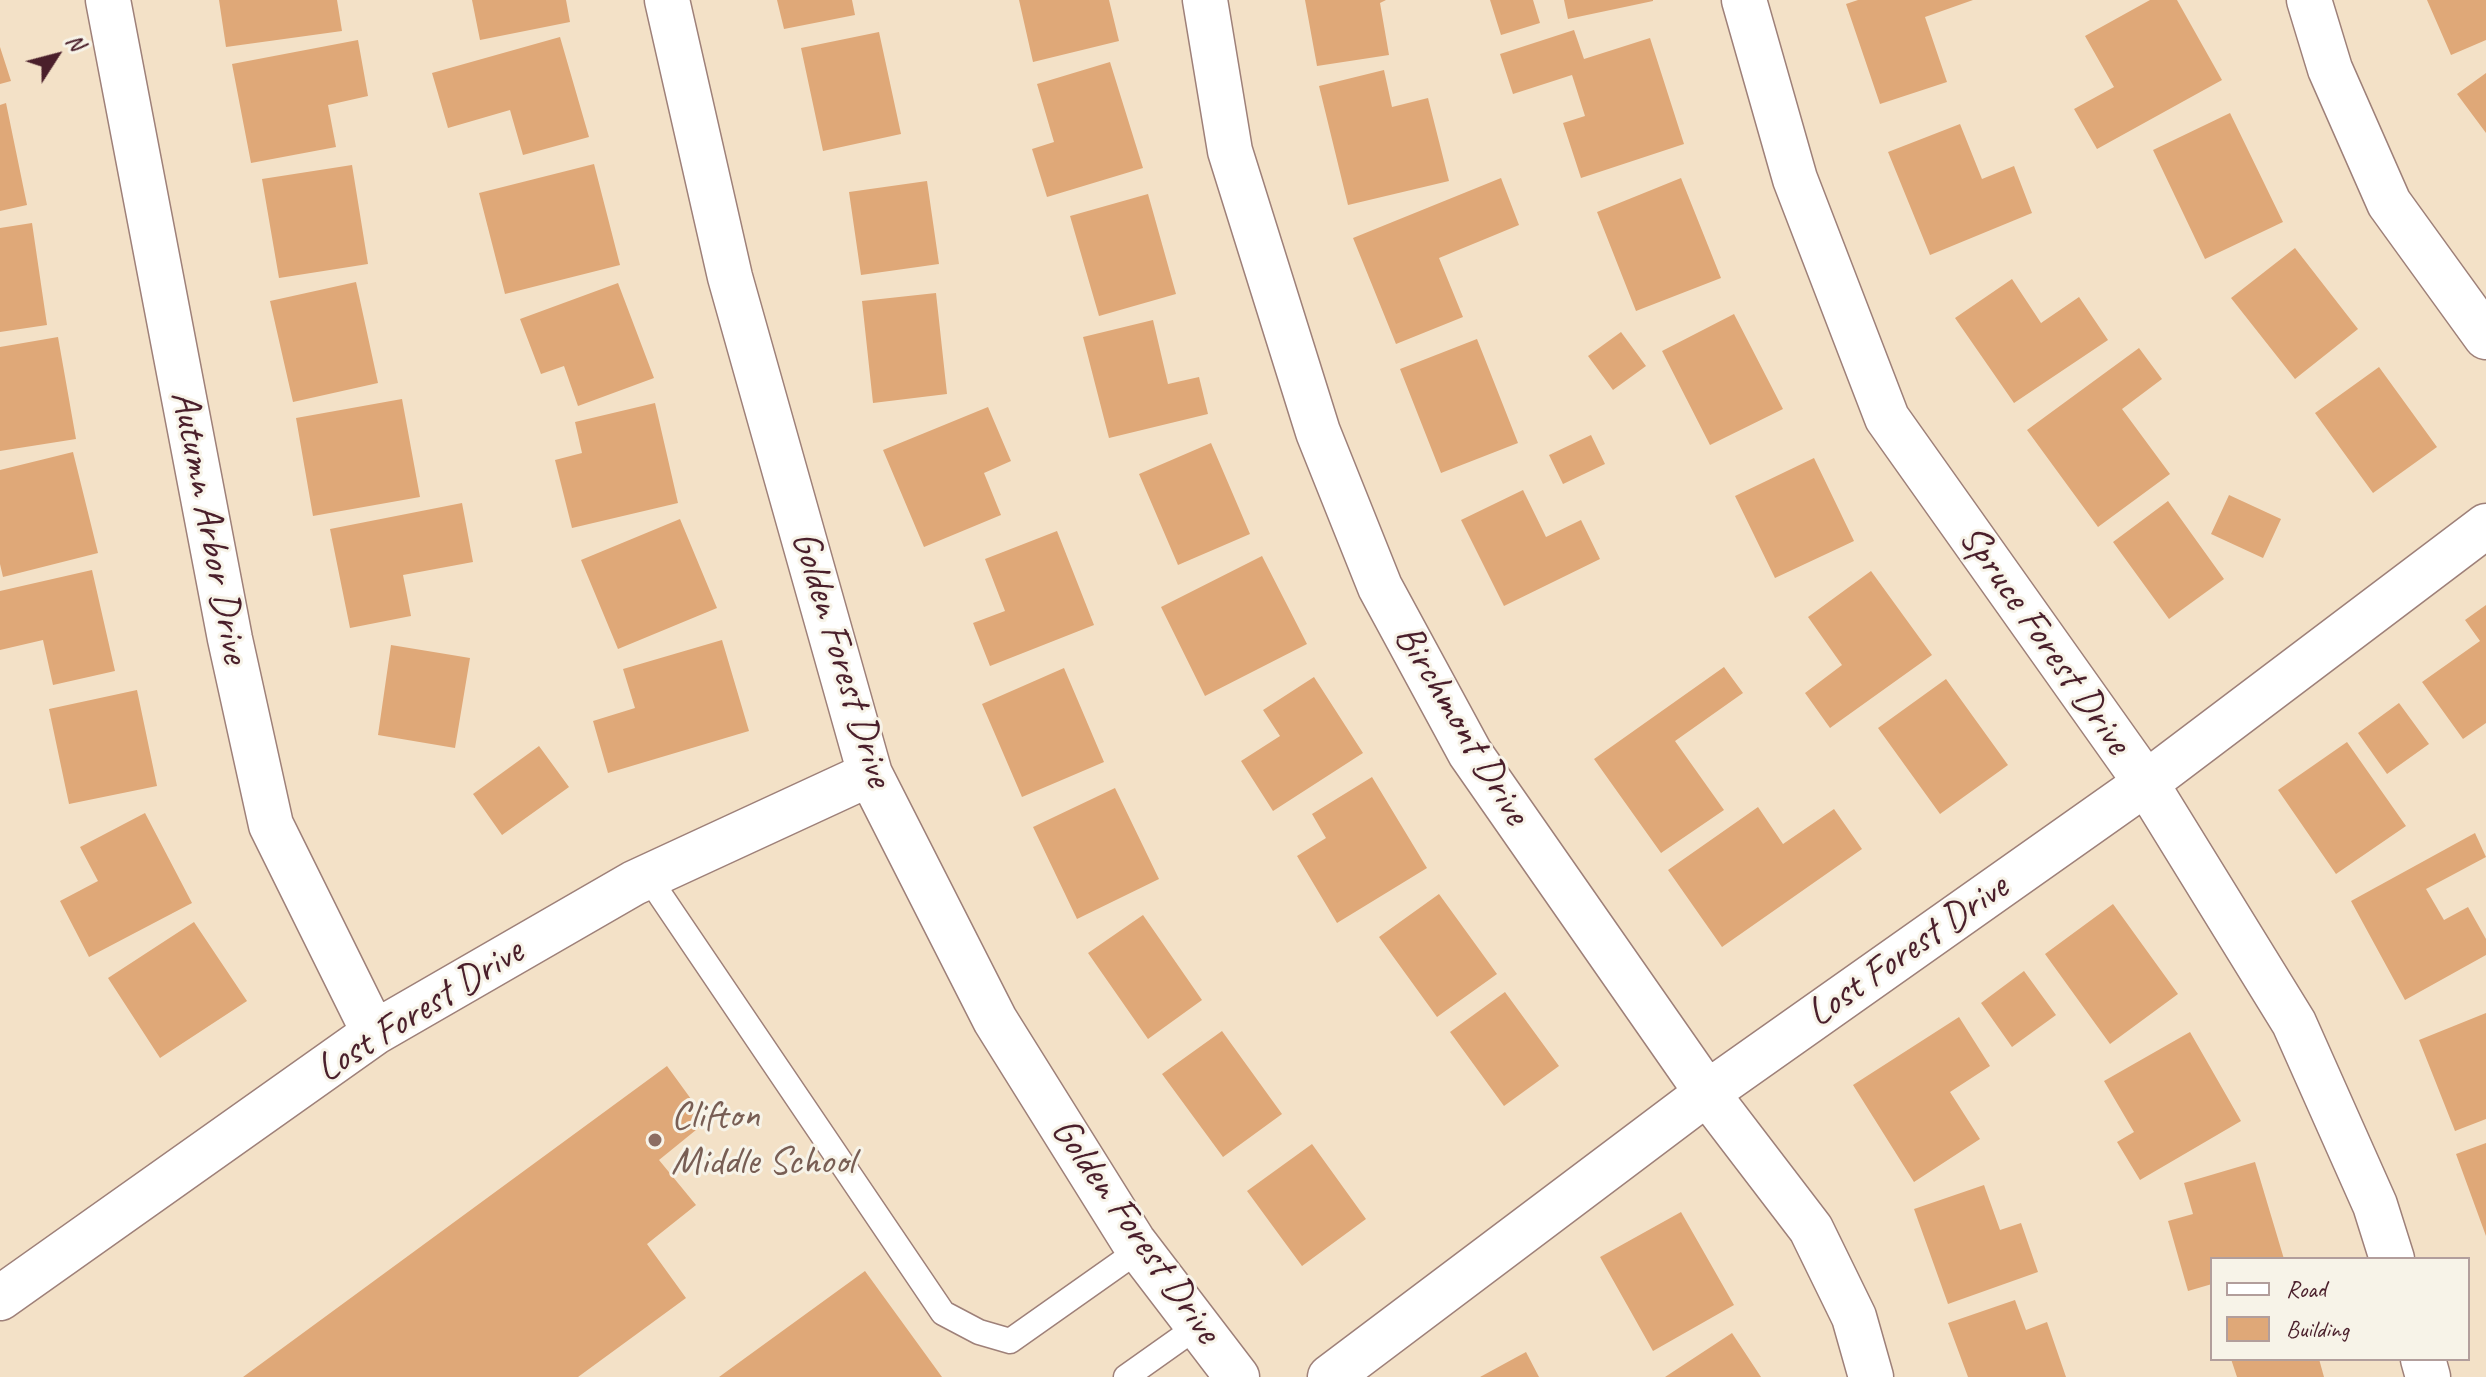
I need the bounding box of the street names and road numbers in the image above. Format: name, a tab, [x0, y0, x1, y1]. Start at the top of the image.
street label: Autumn Arbor Drive	[159, 387, 259, 667]
street label: Spruce Forest Drive	[1947, 516, 2141, 764]
street label: Golden Forest Drive	[779, 526, 903, 792]
street label: Birchmont Drive	[1383, 616, 1539, 834]
street label: Lost Forest Drive	[1798, 864, 2018, 1038]
street label: Lost Forest Drive	[308, 928, 532, 1094]
street label: Golden Forest Drive	[1040, 1109, 1230, 1353]

